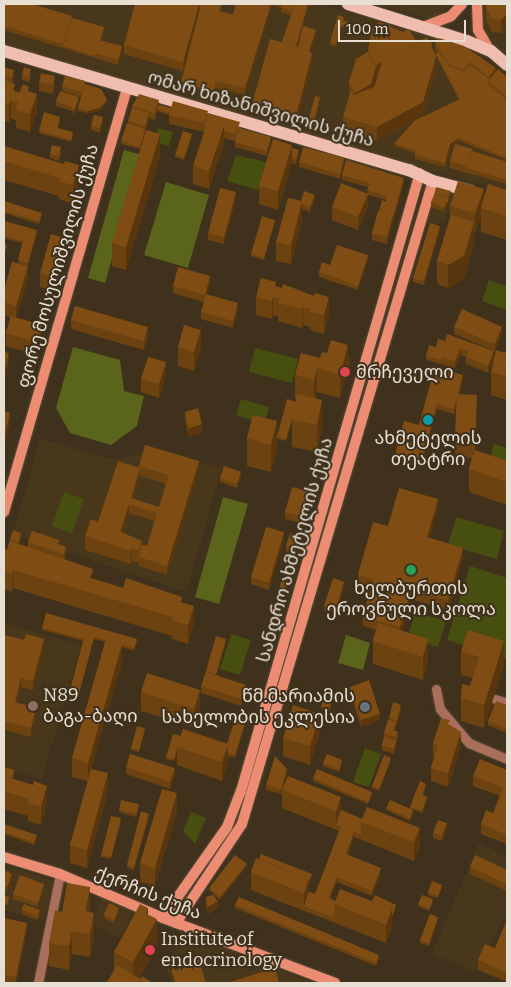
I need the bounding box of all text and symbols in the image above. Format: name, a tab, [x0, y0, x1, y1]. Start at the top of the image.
scale bar	[341, 10, 468, 42]
text: 100 m	[346, 20, 389, 38]
street label: ომარ ხიზანიშვილის ქუჩა	[145, 66, 377, 152]
street label: ფორე მოსულიშვილის ქუჩა	[13, 142, 103, 390]
place label: მრჩეველი	[356, 361, 454, 383]
marker: მრჩეველი	[338, 365, 352, 379]
marker: ახმეტელის თეატრი	[422, 414, 434, 426]
place label: ახმეტელის თეატრი	[374, 428, 482, 470]
street label: სანდრო ახმეტელის ქუჩა	[253, 435, 337, 665]
marker: ხელბურთის ეროვნული სკოლა	[405, 564, 417, 576]
place label: ხელბურთის ეროვნული სკოლა	[326, 578, 496, 620]
place label: N89 ბაგა-ბაღი	[43, 685, 138, 728]
place label: წმ.მარიამის სახელობის ეკლესია	[161, 686, 355, 729]
marker: N89 ბაგა-ბაღი	[27, 700, 39, 712]
marker: წმ.მარიამის სახელობის ეკლესია	[359, 701, 371, 713]
street label: ქერჩის ქუჩა	[91, 862, 205, 924]
place label: Institute of endocrinology	[161, 929, 282, 972]
marker: Institute of endocrinology	[143, 943, 157, 957]

